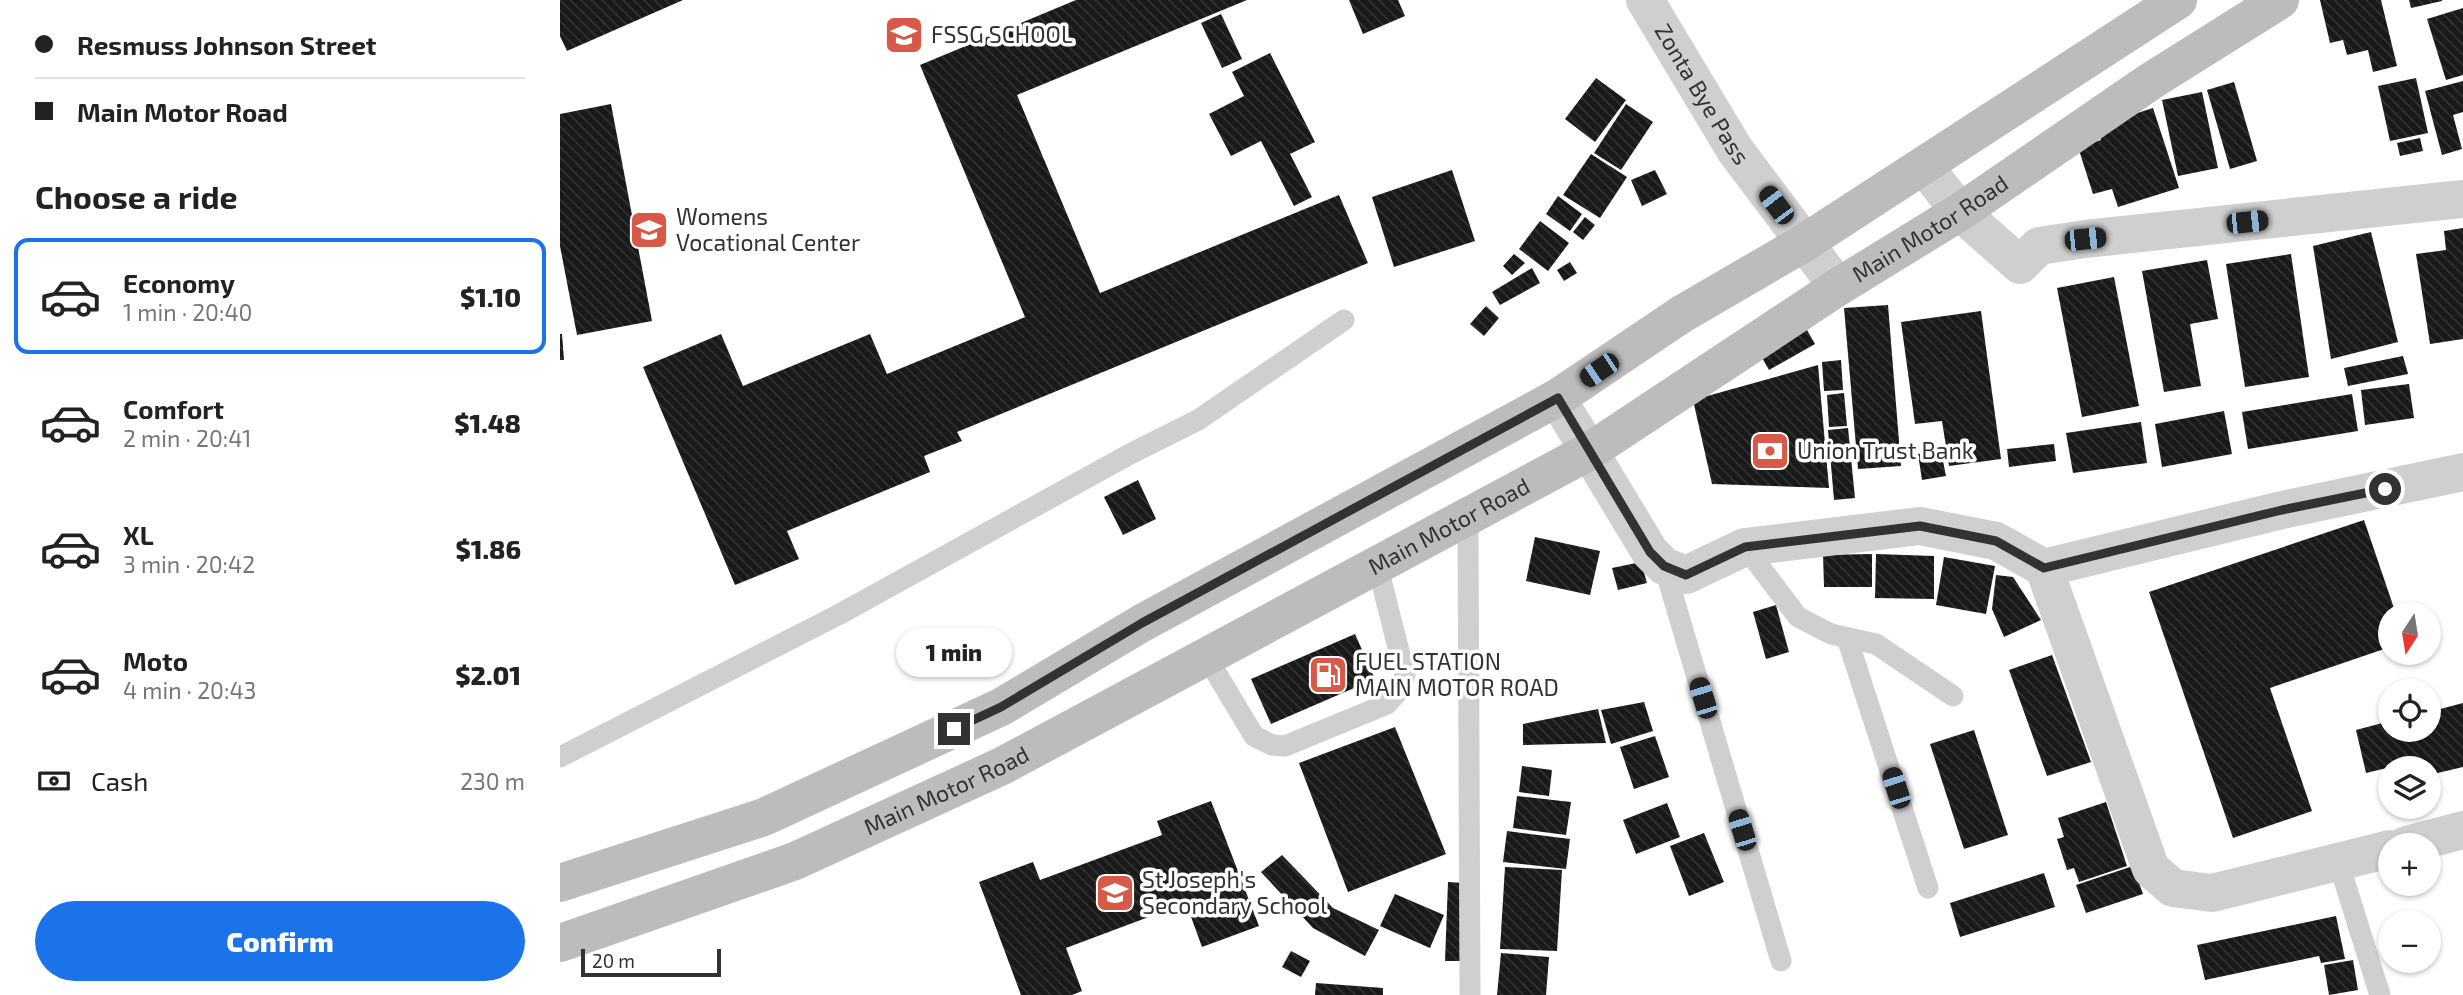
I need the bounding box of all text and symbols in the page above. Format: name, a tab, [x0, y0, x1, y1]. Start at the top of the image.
school or university icon: FSSG SCHOOL	[883, 14, 925, 56]
street label: Zonta Bye Pass	[1649, 18, 1756, 170]
place label: FSSG SCHOOL	[931, 20, 1073, 48]
text: Resmuss Johnson Street	[77, 29, 377, 60]
text: Main Motor Road	[77, 96, 288, 127]
street label: Main Motor Road	[1847, 168, 2013, 288]
text: Choose a ride	[35, 177, 238, 215]
car	[1755, 182, 1798, 228]
place label: Womens Vocational Center	[676, 202, 860, 256]
school or university icon: Womens Vocational Center	[628, 209, 670, 251]
car	[2226, 209, 2269, 235]
car	[2064, 226, 2107, 252]
icon: car	[39, 265, 102, 328]
text: Economy	[123, 267, 235, 298]
text: $1.10	[460, 281, 521, 312]
text: 1 min · 20:40	[123, 298, 252, 326]
car	[1576, 350, 1623, 390]
icon: car	[39, 391, 102, 454]
text: Comfort	[123, 393, 224, 424]
text: $1.48	[454, 407, 521, 438]
text: 2 min · 20:41	[123, 424, 251, 452]
bank icon: Union Trust Bank	[1749, 430, 1791, 472]
place label: Union Trust Bank	[1797, 436, 1974, 464]
street label: Main Motor Road	[1363, 471, 1534, 580]
route start	[2369, 473, 2401, 505]
icon: car	[39, 517, 102, 580]
text: XL	[123, 519, 154, 550]
text: $1.86	[455, 533, 521, 564]
text: 3 min · 20:42	[123, 550, 255, 578]
north arrow	[2378, 602, 2441, 665]
map controls	[2378, 602, 2441, 973]
callout: 1 min	[896, 628, 1012, 676]
text: 1 min	[926, 638, 982, 666]
icon: car	[39, 643, 102, 706]
text: Moto	[123, 645, 188, 676]
place label: FUEL STATION MAIN MOTOR ROAD	[1355, 647, 1559, 701]
fuel station icon: FUEL STATION MAIN MOTOR ROAD	[1307, 654, 1349, 696]
text: $2.01	[455, 659, 521, 690]
car	[1687, 675, 1720, 721]
text: 4 min · 20:43	[123, 676, 256, 704]
button: locate	[2378, 679, 2441, 742]
route end	[938, 713, 970, 745]
street label: Main Motor Road	[859, 739, 1034, 840]
button: layers	[2378, 756, 2441, 819]
icon: cash	[35, 762, 73, 800]
text: Cash	[91, 765, 148, 796]
car	[1880, 765, 1913, 811]
text: 230 m	[460, 767, 525, 795]
car	[1726, 807, 1759, 853]
button: +	[2378, 833, 2441, 896]
place label: St Joseph's Secondary School	[1142, 865, 1327, 919]
school or university icon: St Joseph's Secondary School	[1094, 872, 1136, 914]
button: Confirm	[35, 901, 525, 981]
button: −	[2378, 910, 2441, 973]
scale bar	[581, 946, 721, 978]
text: 20 m	[592, 949, 635, 972]

